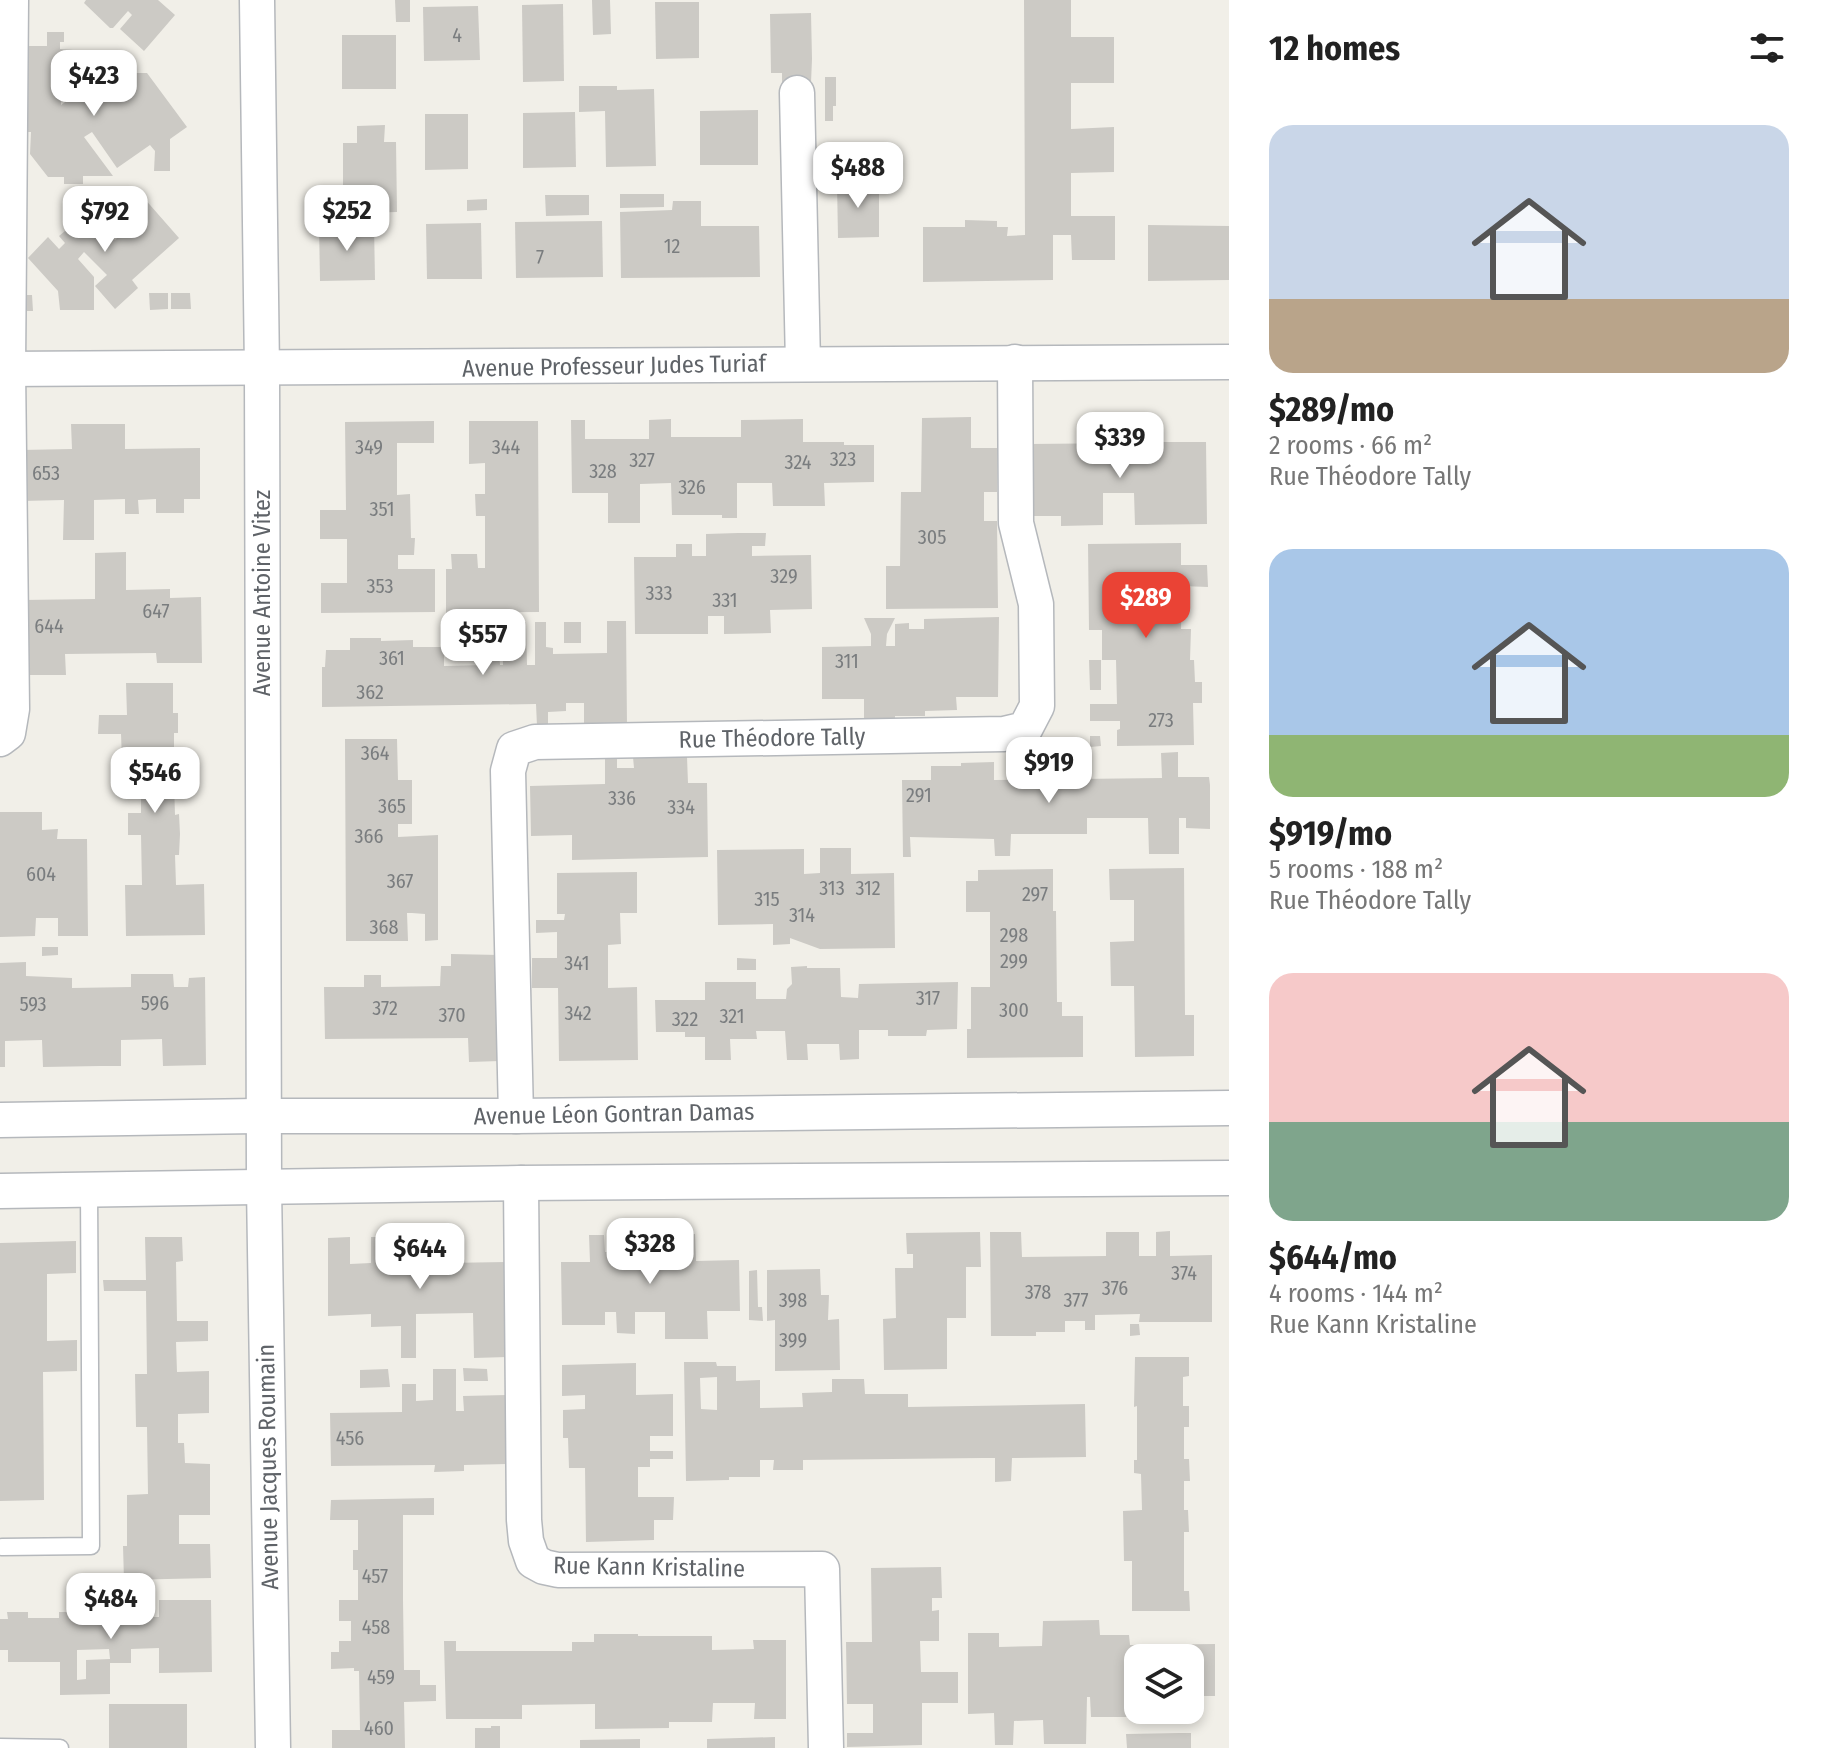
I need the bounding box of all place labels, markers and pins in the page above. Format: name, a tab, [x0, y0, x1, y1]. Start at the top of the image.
pin: $423	[47, 50, 141, 118]
pin: $488	[811, 142, 905, 210]
pin: $252	[300, 185, 394, 253]
pin: $792	[58, 186, 152, 254]
pin: $339	[1073, 412, 1167, 480]
pin: $289	[1099, 572, 1193, 640]
pin: $557	[436, 609, 530, 677]
pin: $919	[1002, 737, 1096, 805]
pin: $546	[108, 747, 202, 815]
pin: $328	[603, 1218, 697, 1286]
pin: $644	[373, 1223, 467, 1291]
pin: $484	[64, 1573, 158, 1641]

